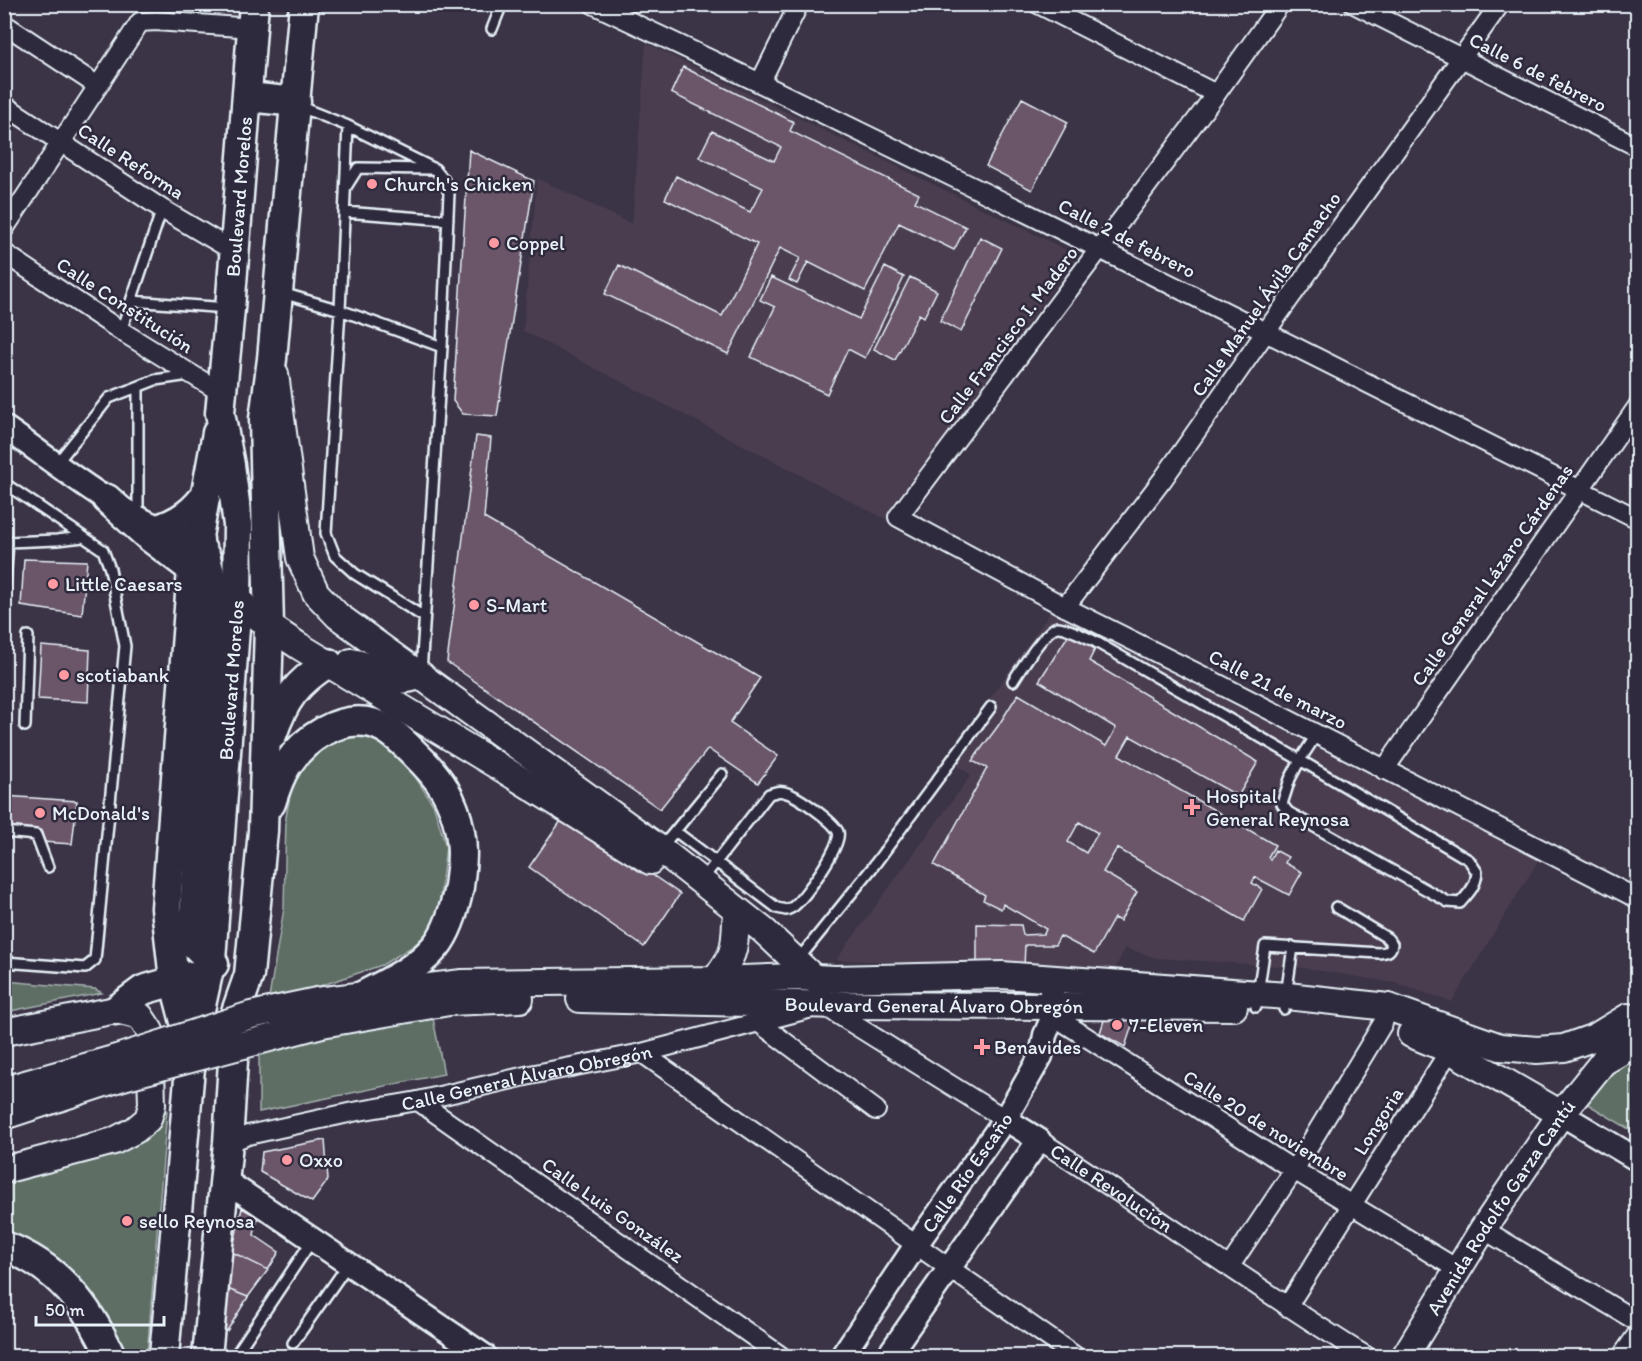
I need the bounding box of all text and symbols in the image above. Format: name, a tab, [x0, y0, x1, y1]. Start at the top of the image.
street label: Calle 6 de febrero	[1465, 27, 1611, 117]
street label: Boulevard Morelos	[221, 116, 257, 278]
street label: Calle Reforma	[73, 118, 189, 204]
place label: Church's Chicken	[384, 172, 533, 196]
marker: Church's Chicken	[365, 177, 379, 191]
street label: Calle Manuel Ávila Camacho	[1186, 187, 1346, 401]
street label: Calle 2 de febrero	[1054, 193, 1200, 283]
place label: Coppel	[506, 231, 565, 255]
marker: Coppel	[487, 236, 501, 250]
street label: Calle Francisco I. Madero	[933, 241, 1083, 429]
street label: Calle Constitución	[52, 252, 198, 358]
street label: Calle General Lázaro Cárdenas	[1406, 459, 1578, 691]
place label: Little Caesars	[65, 572, 183, 596]
marker: Little Caesars	[46, 577, 60, 591]
place label: S-Mart	[486, 593, 548, 617]
marker: S-Mart	[467, 598, 481, 612]
street label: Boulevard Morelos	[213, 599, 249, 761]
street label: Calle 21 de marzo	[1205, 644, 1351, 734]
place label: scotiabank	[76, 663, 170, 687]
marker: scotiabank	[57, 668, 71, 682]
place label: Hospital General Reynosa	[1206, 784, 1350, 831]
marker: Hospital General Reynosa	[1183, 798, 1201, 816]
place label: McDonald's	[52, 801, 150, 825]
marker: McDonald's	[33, 806, 47, 820]
street label: Boulevard General Álvaro Obregón	[784, 992, 1084, 1018]
place label: 7-Eleven	[1129, 1013, 1203, 1037]
marker: 7-Eleven	[1110, 1018, 1124, 1032]
place label: Benavides	[994, 1035, 1081, 1059]
street label: Calle General Álvaro Obregón	[399, 1039, 654, 1116]
marker: Benavides	[975, 1040, 989, 1054]
street label: Calle 20 de noviembre	[1179, 1064, 1353, 1186]
street label: Longoria	[1348, 1082, 1408, 1159]
street label: Avenida Rodolfo Garza Cantú	[1421, 1094, 1580, 1319]
street label: Calle Río Escaño	[916, 1108, 1018, 1237]
street label: Calle Revolución	[1046, 1138, 1178, 1237]
place label: Oxxo	[299, 1148, 343, 1172]
street label: Calle Luis González	[537, 1152, 689, 1268]
marker: Oxxo	[280, 1153, 294, 1167]
place label: sello Reynosa	[139, 1209, 254, 1233]
marker: sello Reynosa	[120, 1214, 134, 1228]
scale bar	[36, 1289, 164, 1327]
text: 50 m	[45, 1299, 85, 1321]

